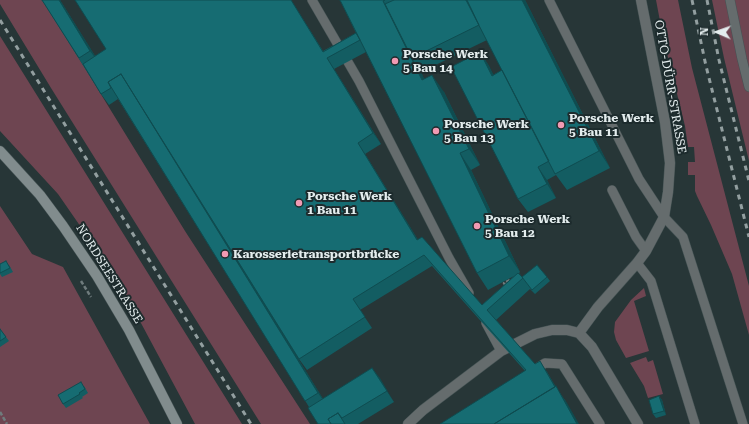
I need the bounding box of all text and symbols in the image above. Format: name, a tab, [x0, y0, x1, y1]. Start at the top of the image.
north arrow	[697, 12, 737, 52]
street label: OTTO-DÜRR-STRASSE	[651, 19, 689, 155]
text: N	[698, 27, 711, 36]
place label: Porsche Werk 5 Bau 14	[403, 47, 488, 75]
marker: Porsche Werk 5 Bau 14	[390, 56, 400, 66]
place label: Porsche Werk 5 Bau 11	[569, 111, 654, 139]
place label: Porsche Werk 5 Bau 13	[444, 117, 529, 145]
marker: Porsche Werk 5 Bau 11	[556, 120, 566, 130]
marker: Porsche Werk 5 Bau 13	[431, 126, 441, 136]
place label: Porsche Werk 1 Bau 11	[307, 189, 392, 217]
marker: Porsche Werk 1 Bau 11	[294, 198, 304, 208]
place label: Porsche Werk 5 Bau 12	[485, 212, 570, 240]
marker: Porsche Werk 5 Bau 12	[472, 221, 482, 231]
street label: NORDSEESTRASSE	[73, 222, 145, 326]
place label: Karosserietransportbrücke	[233, 247, 399, 261]
marker: Karosserietransportbrücke	[220, 249, 230, 259]

